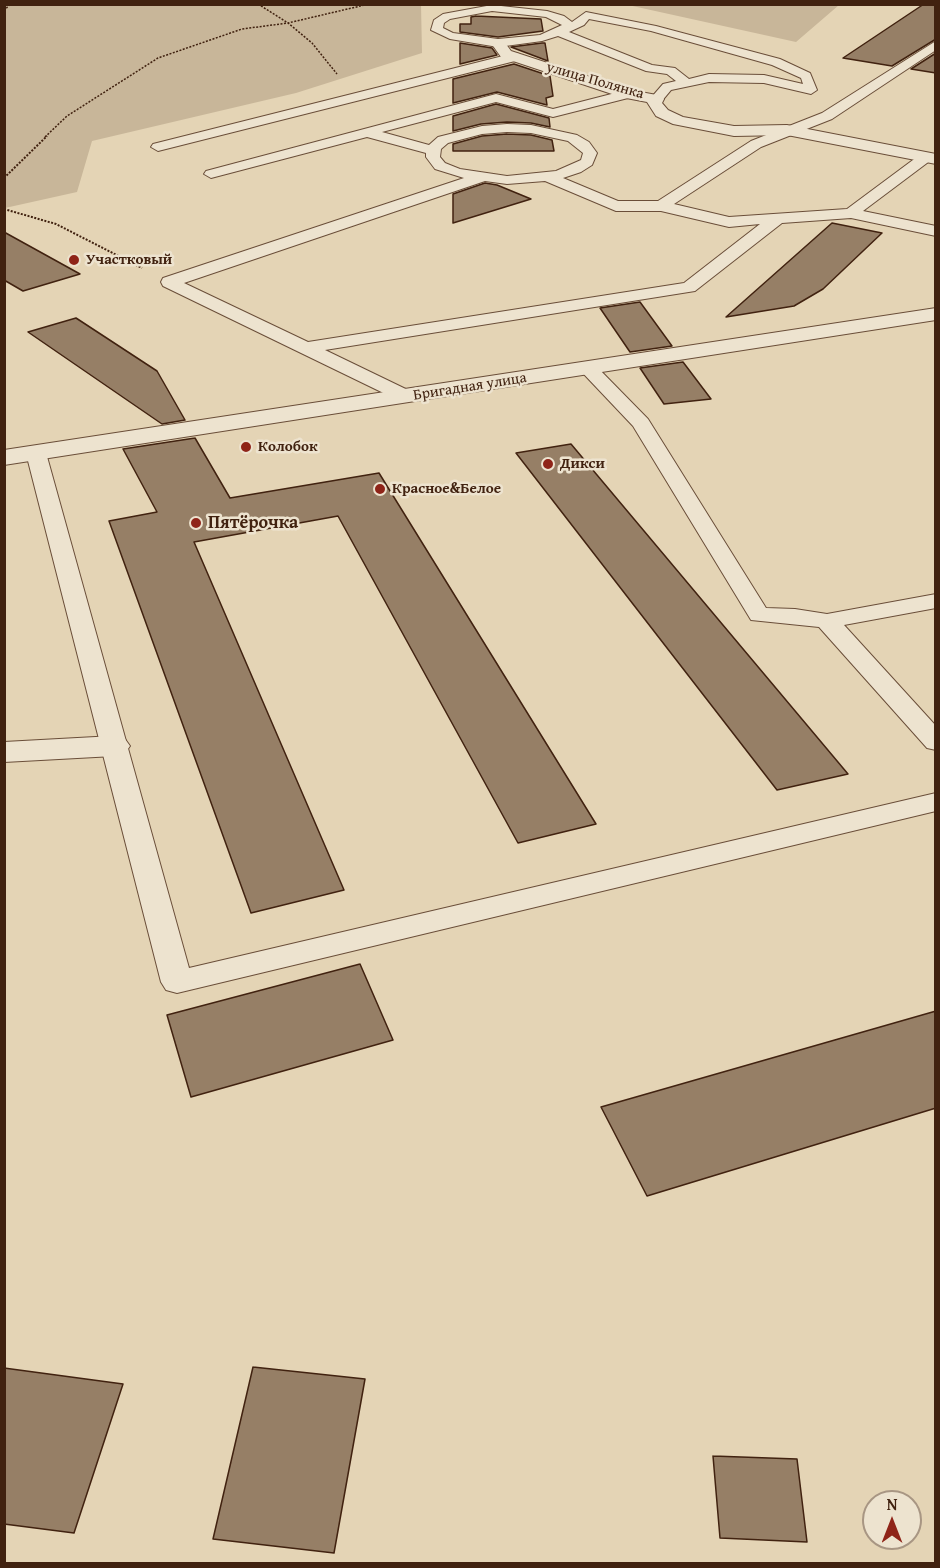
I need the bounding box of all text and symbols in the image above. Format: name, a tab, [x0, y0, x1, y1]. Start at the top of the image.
street label: улица Полянка	[544, 58, 646, 104]
place label: Участковый	[86, 251, 172, 269]
marker: Участковый	[67, 253, 81, 267]
street label: Бригадная улица	[412, 369, 528, 405]
place label: Колобок	[258, 438, 318, 456]
marker: Колобок	[239, 440, 253, 454]
place label: Дикси	[560, 455, 605, 473]
marker: Дикси	[541, 457, 555, 471]
place label: Красное&Белое	[392, 480, 501, 498]
marker: Красное&Белое	[373, 482, 387, 496]
place label: Пятёрочка	[208, 512, 298, 534]
marker: Пятёрочка	[189, 516, 203, 530]
north arrow	[862, 1490, 922, 1550]
text: N	[887, 1492, 897, 1516]

